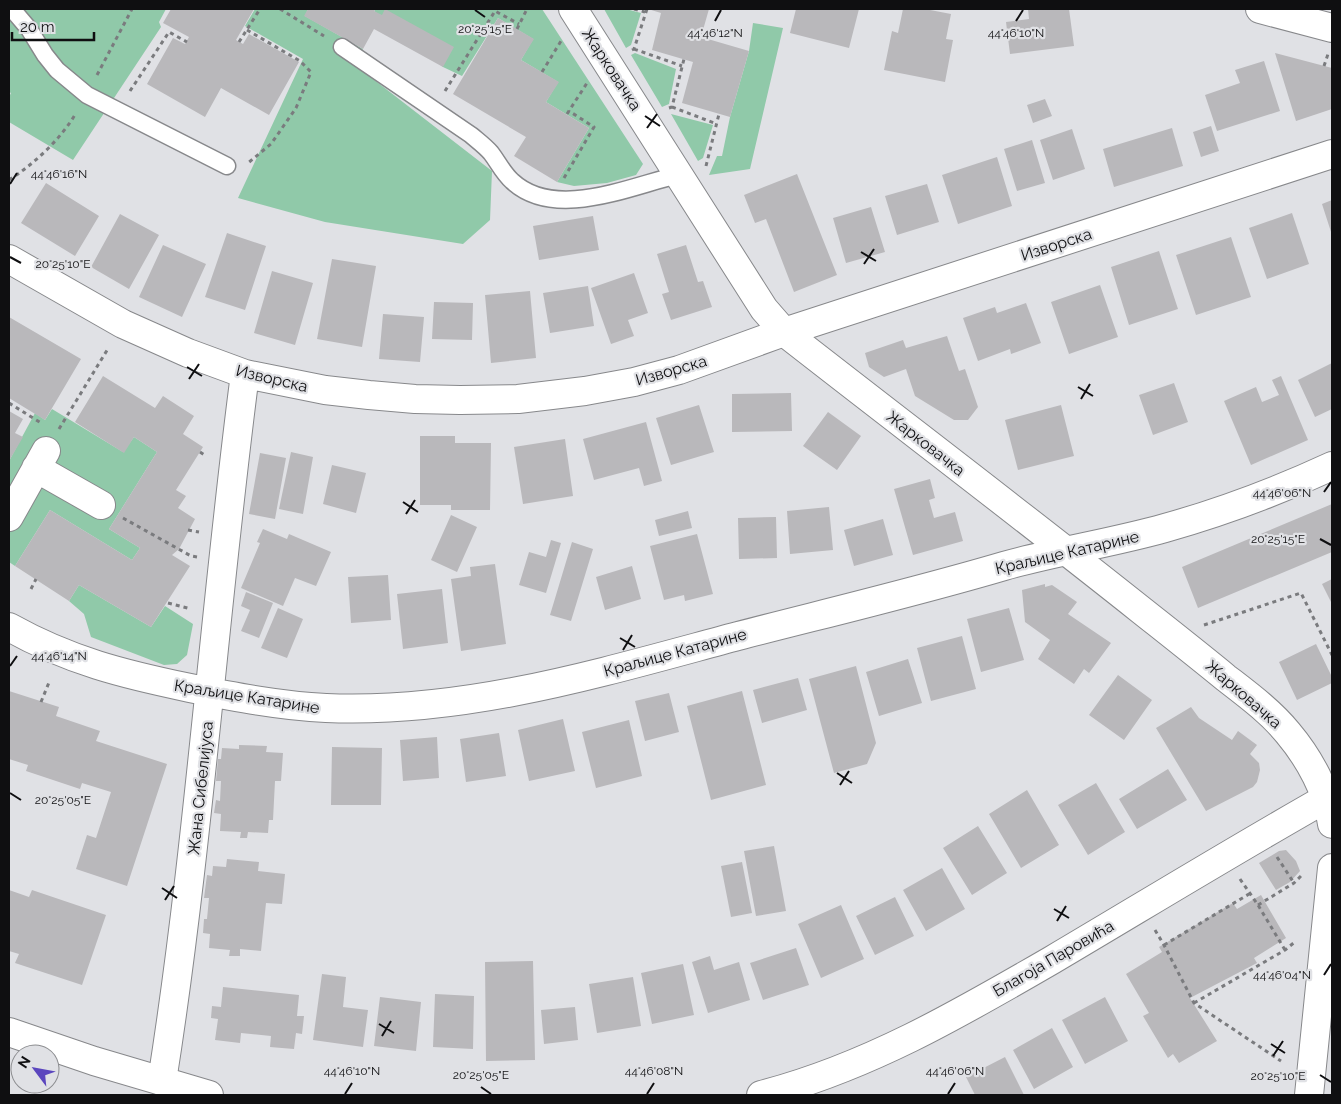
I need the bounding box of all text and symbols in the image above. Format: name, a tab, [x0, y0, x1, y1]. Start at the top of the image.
scale bar	[12, 10, 95, 42]
text: 20 m	[20, 18, 55, 36]
text: 20°25'15"E	[458, 22, 512, 36]
street label: Жарковачка	[578, 25, 645, 114]
text: 44°46'12"N	[687, 26, 743, 40]
text: 44°46'10"N	[988, 26, 1044, 40]
text: 44°46'16"N	[31, 167, 87, 181]
street label: Изворска	[1018, 224, 1094, 265]
text: 20°25'10"E	[36, 257, 90, 271]
street label: Изворска	[633, 351, 709, 390]
street label: Изворска	[234, 361, 310, 396]
street label: Жарковачка	[883, 407, 969, 480]
text: 44°46'06"N	[1253, 486, 1311, 500]
street label: Краљице Катарине	[993, 527, 1141, 578]
text: 20°25'15"E	[1251, 532, 1305, 546]
street label: Краљице Катарине	[602, 624, 749, 681]
text: 44°46'14"N	[31, 649, 87, 663]
street label: Жарковачка	[1202, 656, 1285, 732]
street label: Краљице Катарине	[173, 676, 321, 717]
street label: Жана Сибелијуса	[184, 720, 217, 856]
text: 20°25'05"E	[35, 793, 91, 807]
street label: Благоја Паровића	[989, 916, 1117, 1001]
text: 44°46'04"N	[1253, 968, 1311, 982]
north arrow	[10, 1044, 60, 1094]
text: N	[14, 1053, 34, 1071]
text: 44°46'10"N	[324, 1064, 380, 1078]
text: 44°46'08"N	[625, 1064, 683, 1078]
text: 44°46'06"N	[926, 1064, 984, 1078]
text: 20°25'05"E	[453, 1068, 509, 1082]
text: 20°25'10"E	[1251, 1069, 1305, 1083]

